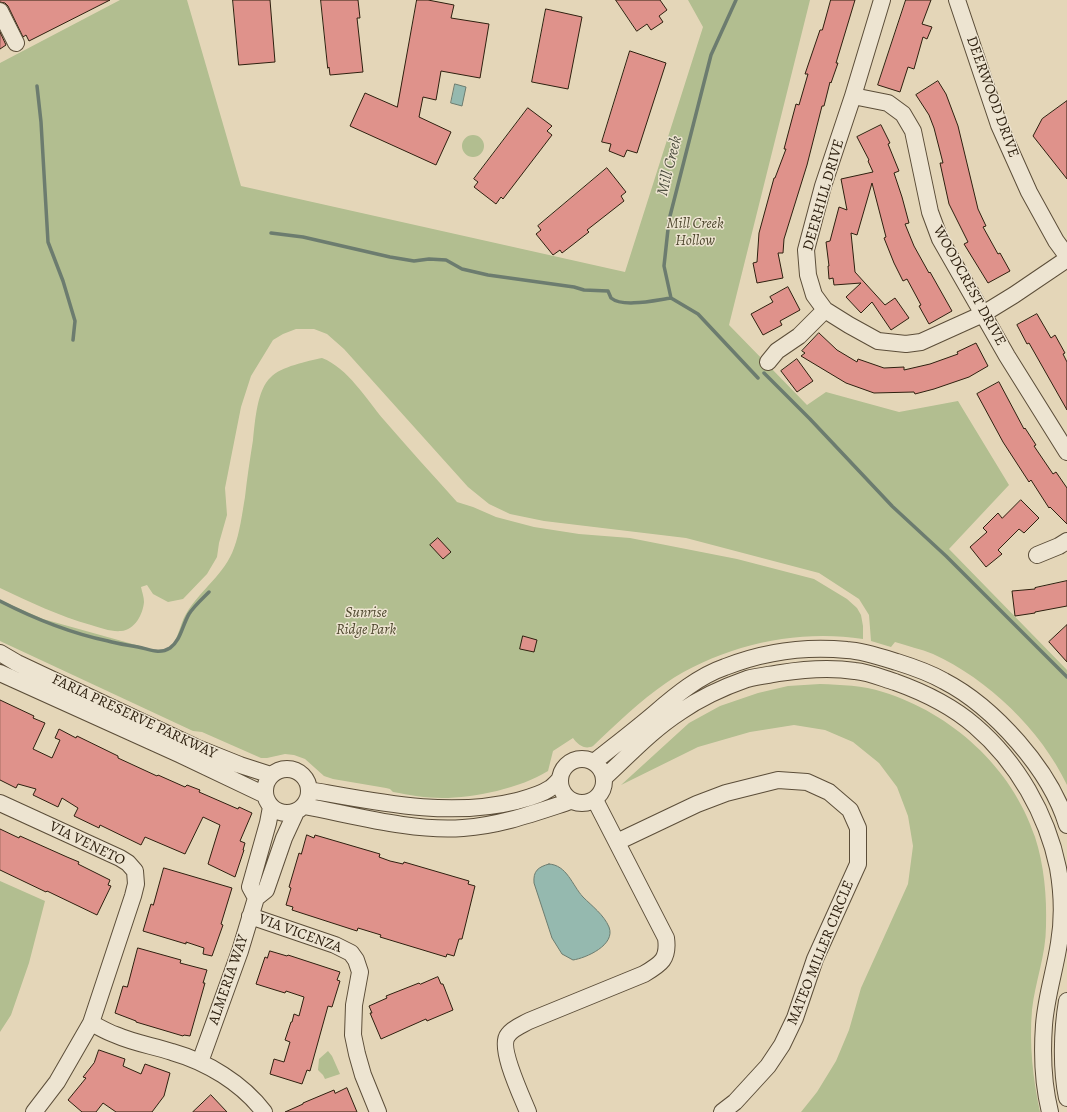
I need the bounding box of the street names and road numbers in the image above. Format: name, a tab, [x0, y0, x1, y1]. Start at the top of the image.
street label: DEERWOOD DRIVE	[962, 34, 1022, 160]
street label: DEERHILL DRIVE	[799, 137, 849, 253]
street label: WOODCREST DRIVE	[929, 223, 1009, 349]
street label: FARIA PRESERVE PARKWAY	[49, 671, 219, 763]
street label: VIA VENETO	[46, 818, 128, 870]
street label: MATEO MILLER CIRCLE	[784, 878, 858, 1028]
street label: VIA VICENZA	[256, 911, 344, 957]
street label: ALMERIA WAY	[205, 933, 253, 1027]

